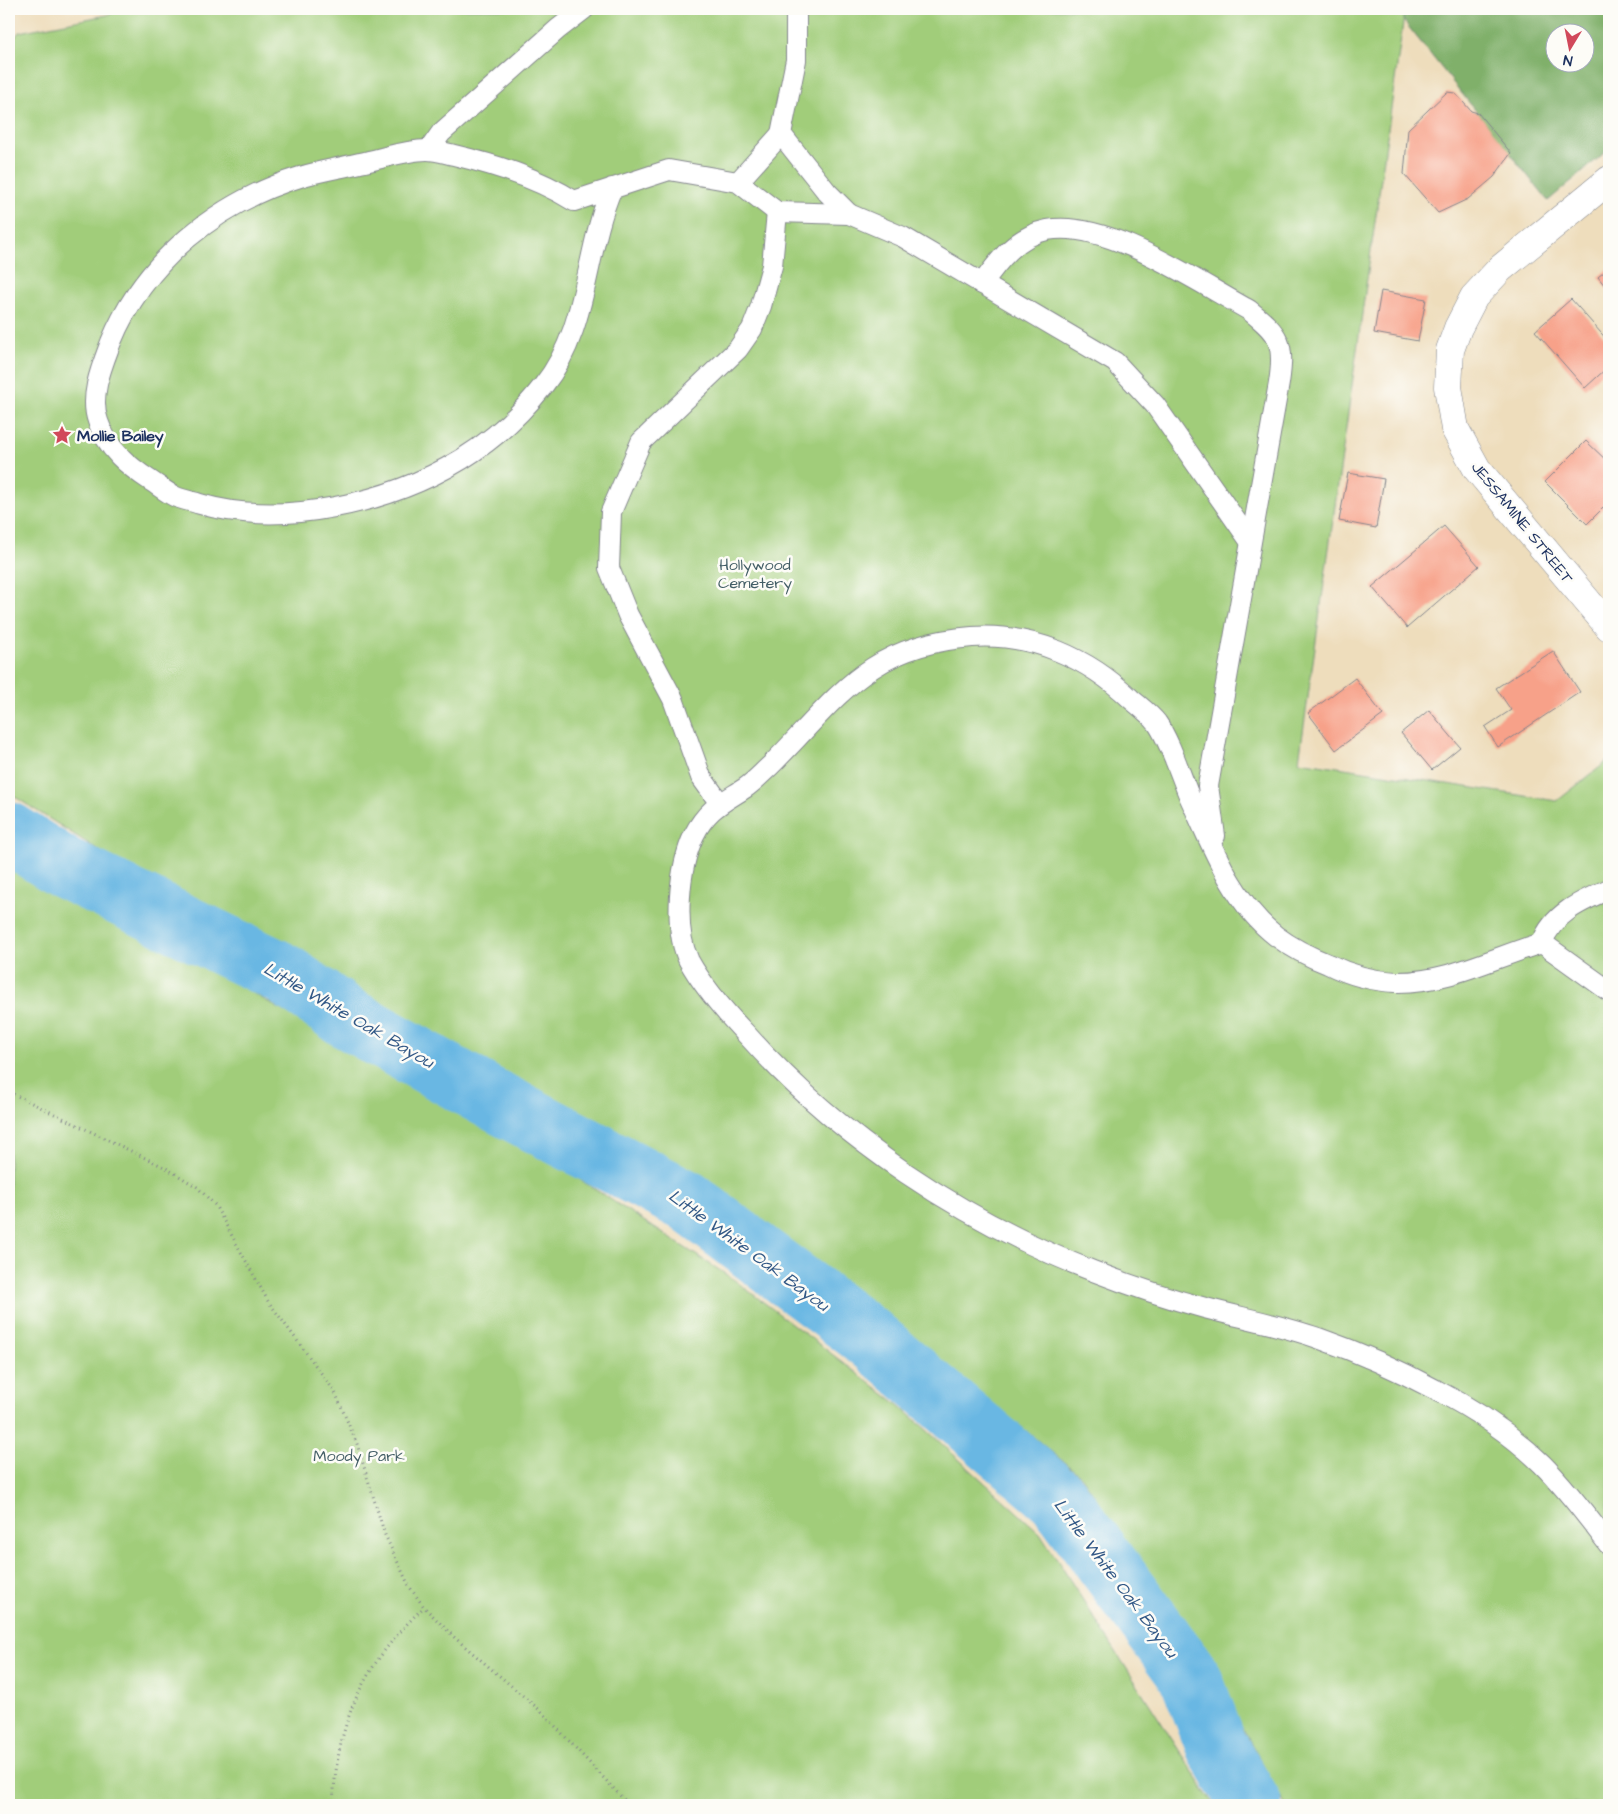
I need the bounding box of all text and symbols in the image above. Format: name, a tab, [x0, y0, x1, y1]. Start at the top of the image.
north arrow	[1546, 22, 1596, 72]
text: N	[1562, 49, 1574, 70]
place icon: Mollie Bailey	[51, 424, 73, 446]
place label: Mollie Bailey	[77, 425, 164, 448]
street label: JESSAMINE STREET	[1466, 457, 1578, 588]
park label: Hollywood Cemetery	[718, 554, 792, 595]
water label: Little White Oak Bayou	[258, 956, 439, 1076]
water label: Little White Oak Bayou	[663, 1184, 835, 1319]
park label: Moody Park	[313, 1445, 405, 1468]
water label: Little White Oak Bayou	[1047, 1494, 1184, 1664]

